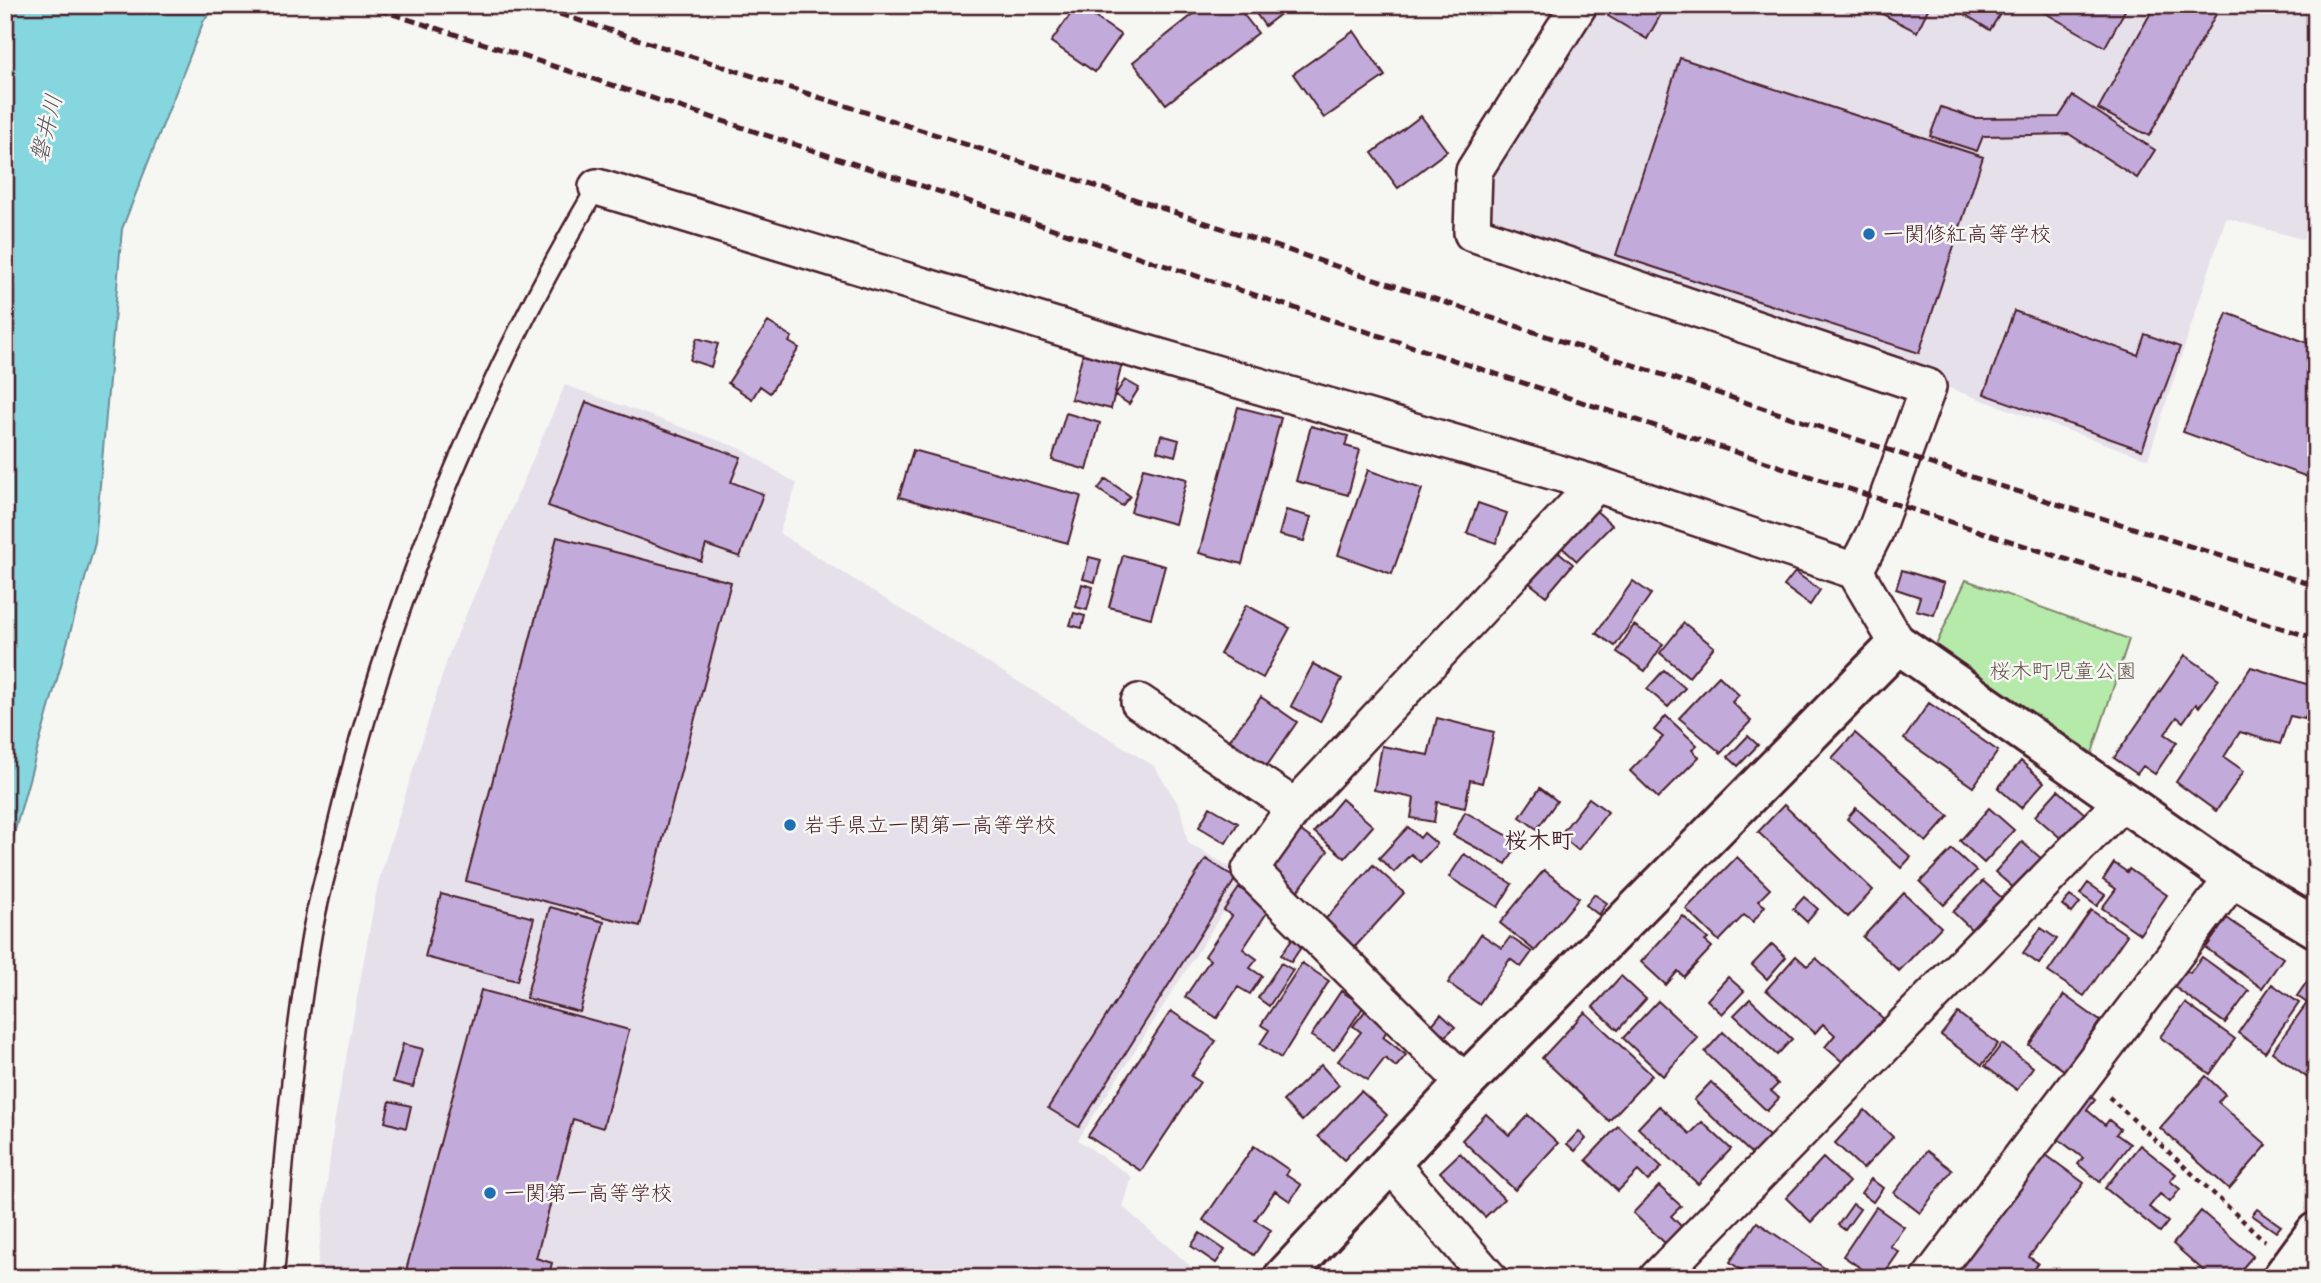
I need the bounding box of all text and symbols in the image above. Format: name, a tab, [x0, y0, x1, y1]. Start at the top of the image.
water label: 磐井川	[23, 91, 69, 165]
place label: 一関修紅高等学校	[1883, 220, 2051, 248]
marker: 一関修紅高等学校	[1861, 226, 1877, 242]
park label: 桜木町児童公園	[1990, 657, 2137, 685]
place label: 岩手県立一関第一高等学校	[804, 811, 1056, 839]
marker: 岩手県立一関第一高等学校	[782, 817, 798, 833]
district label: 桜木町	[1505, 825, 1574, 855]
place label: 一関第一高等学校	[504, 1179, 672, 1207]
marker: 一関第一高等学校	[482, 1185, 498, 1201]

